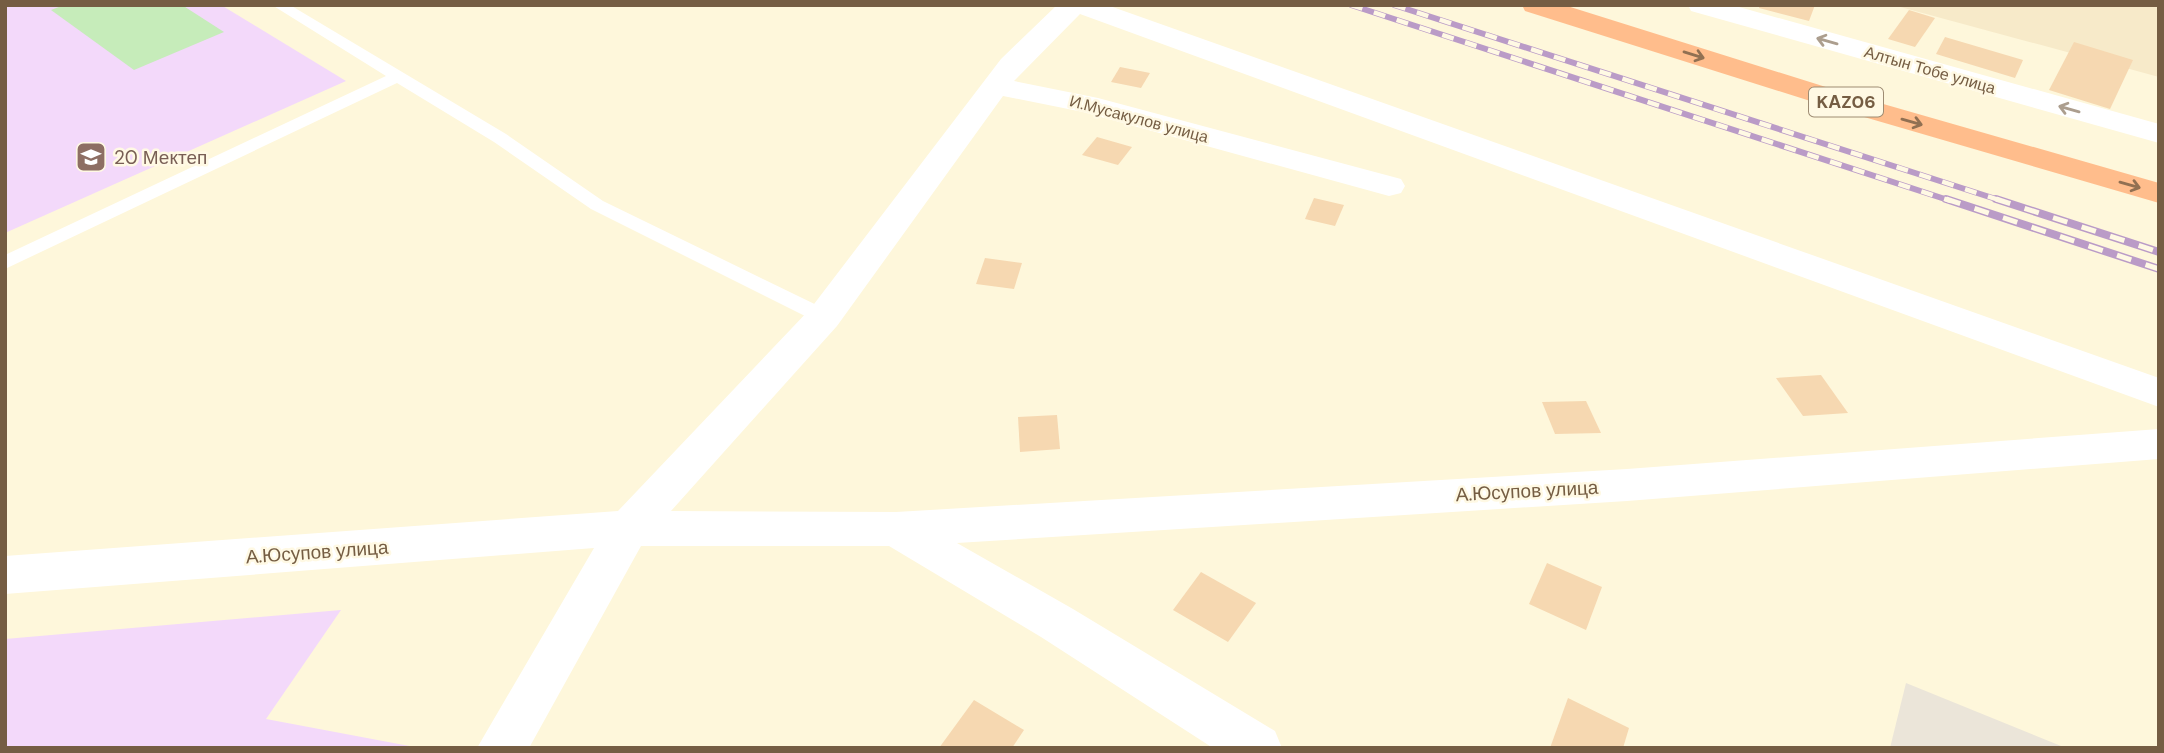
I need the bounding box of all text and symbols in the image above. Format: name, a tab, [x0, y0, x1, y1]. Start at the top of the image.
one-way arrow	[1816, 33, 1838, 46]
street label: Алтын Тобе улица	[1862, 41, 1998, 99]
one-way arrow	[1683, 49, 1705, 62]
road number: KАZ06	[1809, 88, 1883, 116]
street label: И.Мусакулов улица	[1067, 90, 1211, 148]
one-way arrow	[2059, 102, 2081, 115]
one-way arrow	[1900, 116, 1922, 129]
school or university icon: 20 Мектеп	[74, 140, 108, 174]
place label: 20 Мектеп	[114, 145, 207, 170]
one-way arrow	[2118, 179, 2141, 192]
street label: А.Юсупов улица	[1455, 475, 1599, 507]
street label: А.Юсупов улица	[245, 535, 390, 569]

